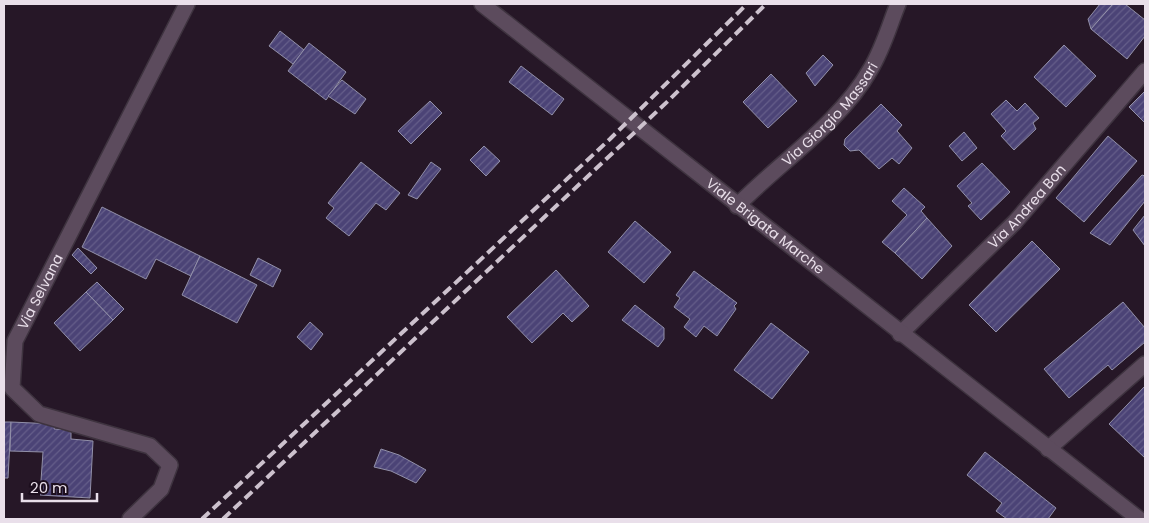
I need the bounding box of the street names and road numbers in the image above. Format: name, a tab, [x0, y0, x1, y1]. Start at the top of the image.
street label: Via Giorgio Massari	[777, 59, 882, 171]
street label: Via Andrea Bon	[983, 160, 1070, 253]
street label: Viale Brigata Marche	[702, 173, 829, 279]
street label: Via Selvana	[13, 250, 68, 333]

